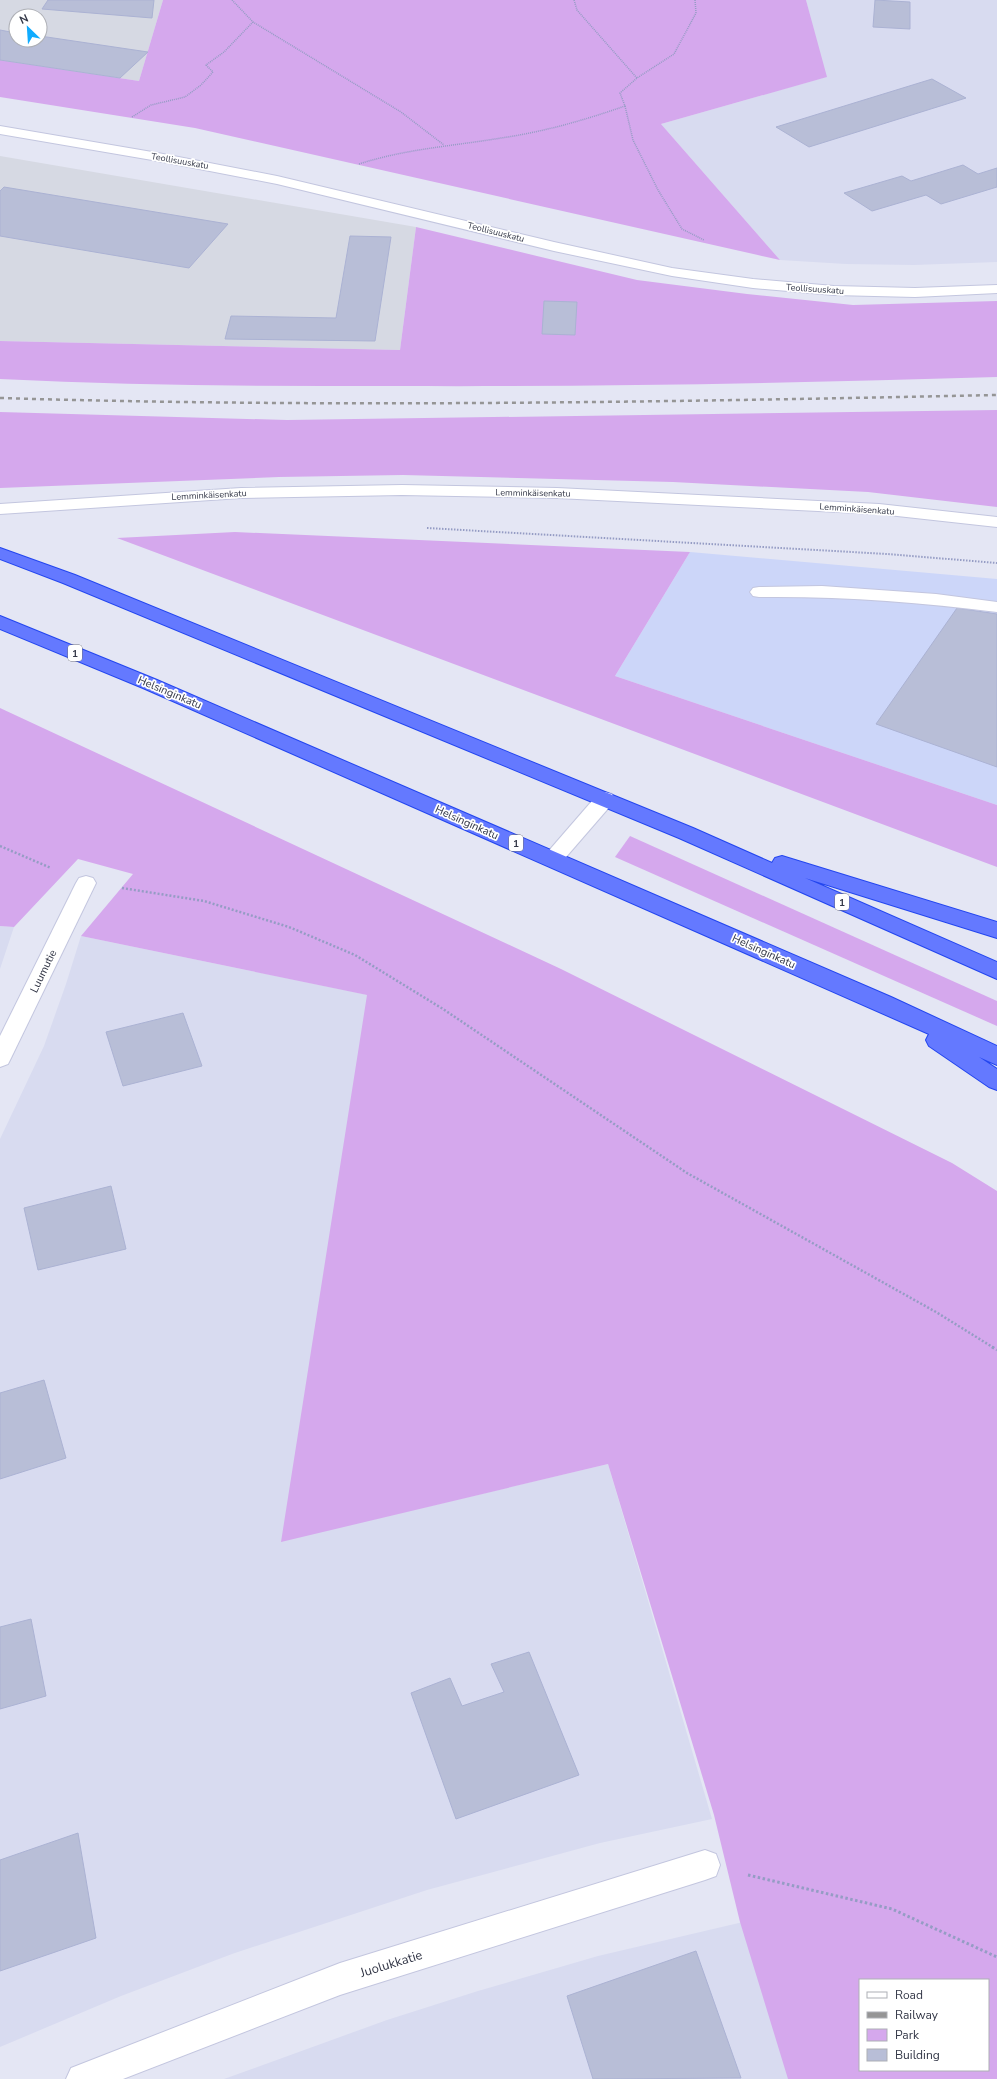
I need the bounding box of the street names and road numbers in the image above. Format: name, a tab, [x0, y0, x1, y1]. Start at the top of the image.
street label: Teollisuuskatu	[150, 150, 210, 172]
street label: Teollisuuskatu	[466, 219, 526, 245]
street label: Teollisuuskatu	[786, 281, 844, 297]
street label: Lemminkäisenkatu	[495, 486, 571, 500]
street label: Lemminkäisenkatu	[171, 487, 247, 503]
street label: Lemminkäisenkatu	[819, 500, 895, 518]
road number: 1	[68, 645, 82, 661]
street label: Helsinginkatu	[136, 672, 204, 713]
street label: Helsinginkatu	[433, 802, 501, 843]
road number: 1	[509, 835, 523, 851]
road number: 1	[835, 894, 849, 910]
street label: Helsinginkatu	[730, 931, 798, 972]
street label: Luumutie	[27, 947, 60, 995]
street label: Juolukkatie	[357, 1946, 425, 1982]

